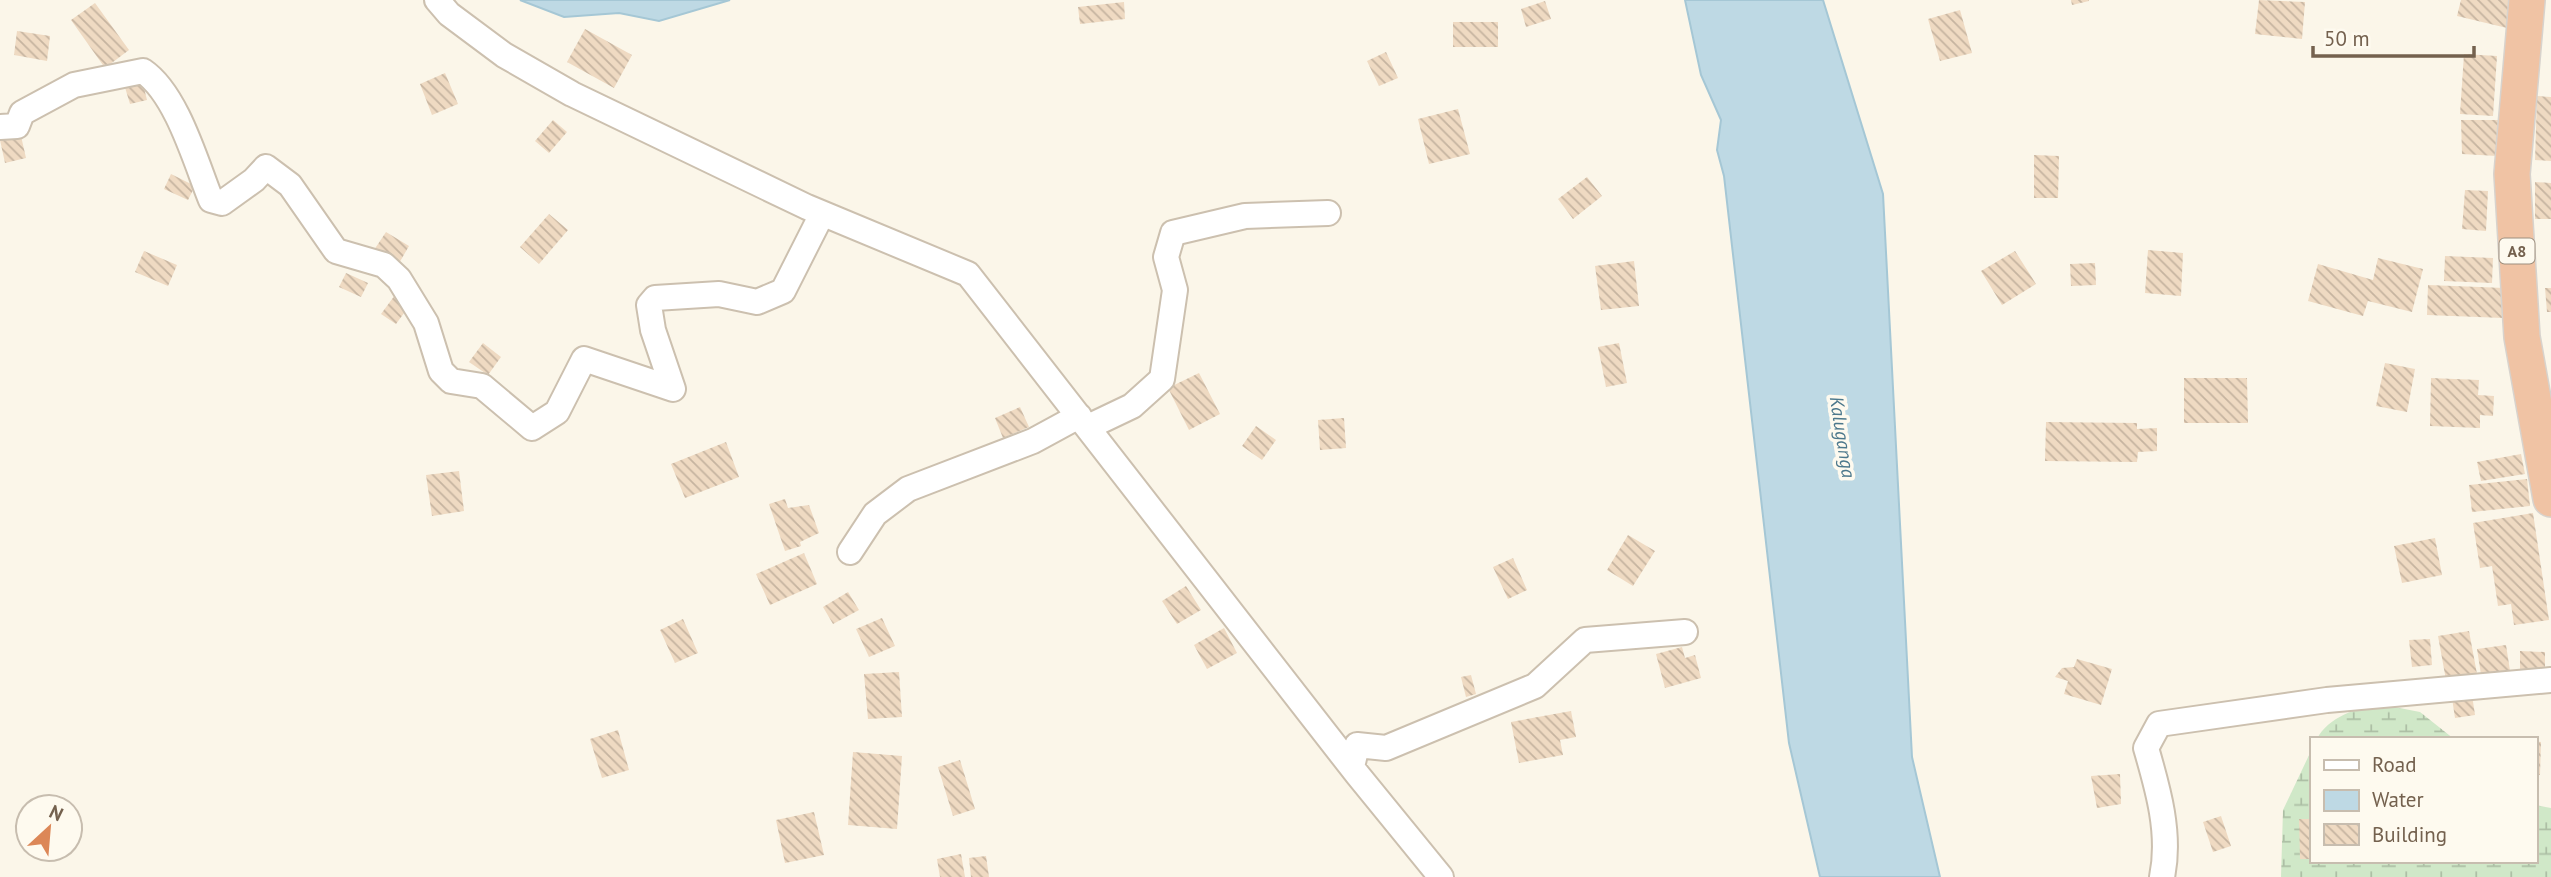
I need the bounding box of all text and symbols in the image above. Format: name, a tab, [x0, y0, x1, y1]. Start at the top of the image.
scale bar	[2313, 14, 2474, 58]
text: 50 m	[2324, 25, 2370, 52]
road number: A8	[2500, 238, 2534, 264]
water label: Kaluganga	[1825, 395, 1861, 480]
legend	[2310, 737, 2537, 863]
text: Road	[2372, 751, 2416, 778]
text: Water	[2372, 786, 2424, 813]
north arrow	[14, 793, 84, 863]
text: N	[46, 799, 67, 826]
text: Building	[2372, 821, 2447, 848]

